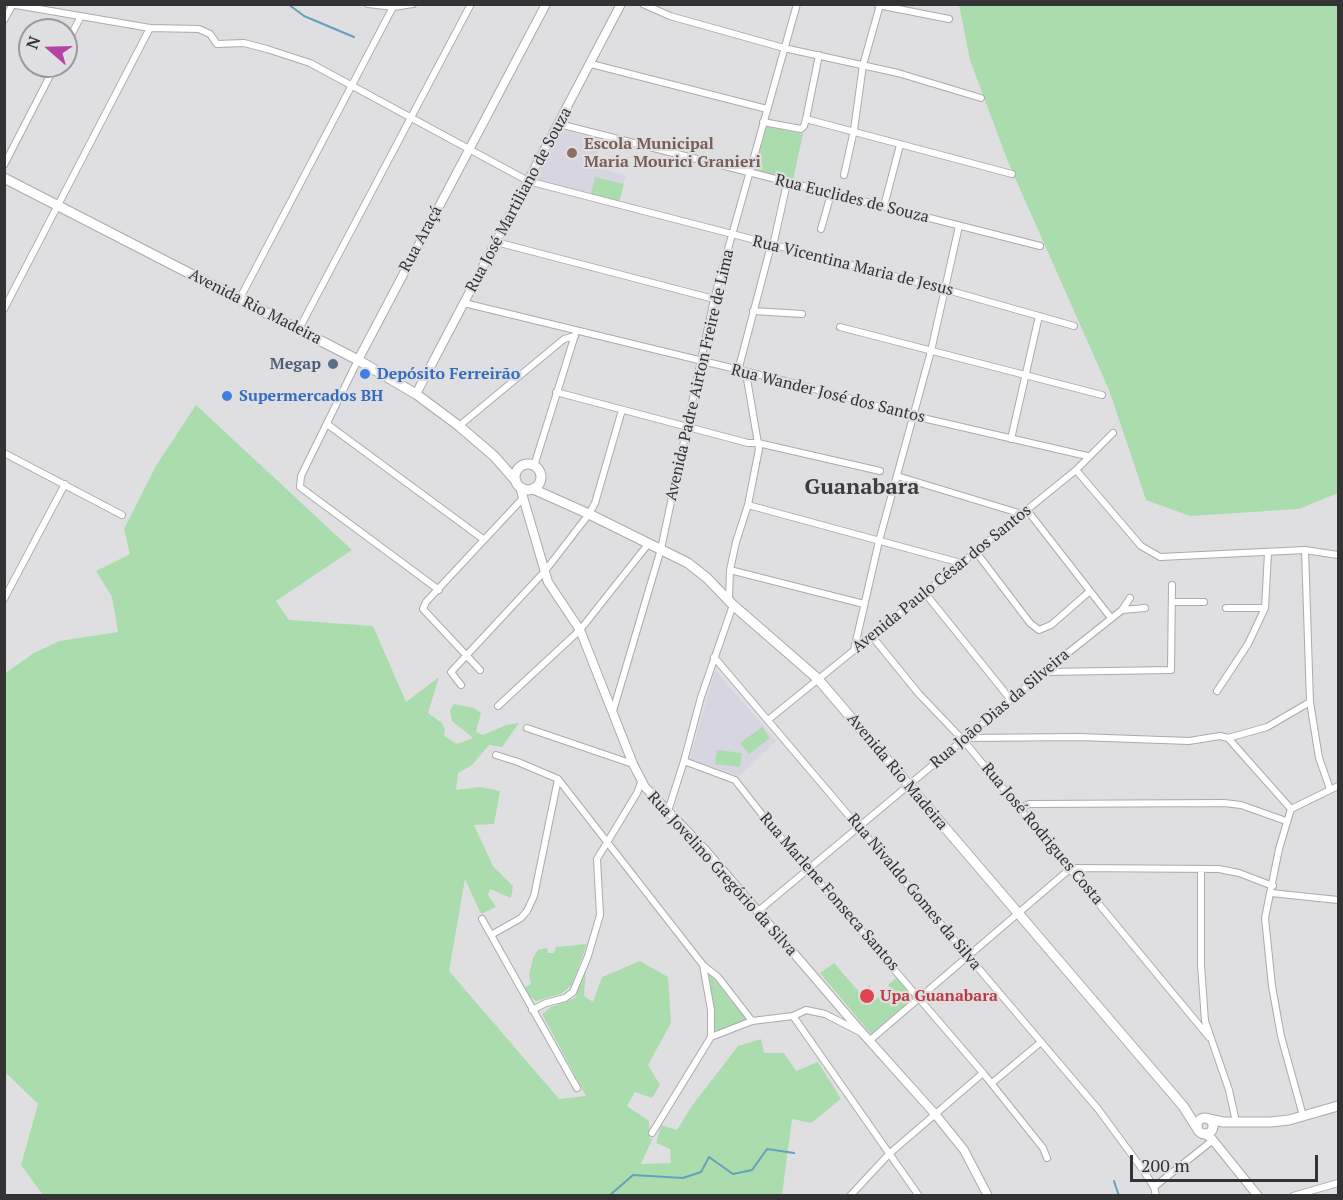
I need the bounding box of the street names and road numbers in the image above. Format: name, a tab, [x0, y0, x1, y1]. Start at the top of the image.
street label: Rua José Martiliano de Souza	[462, 104, 576, 296]
street label: Rua Euclides de Souza	[773, 171, 931, 227]
street label: Rua Araçá	[396, 203, 446, 275]
street label: Rua Vicentina Maria de Jesus	[751, 232, 955, 300]
street label: Avenida Padre Airton Freire de Lima	[662, 247, 738, 503]
street label: Avenida Rio Madeira	[185, 265, 325, 349]
street label: Rua Wander José dos Santos	[729, 361, 927, 427]
street label: Avenida Paulo César dos Santos	[849, 501, 1035, 657]
street label: Rua João Dias da Silveira	[927, 645, 1073, 773]
street label: Avenida Rio Madeira	[843, 710, 951, 834]
street label: Rua José Rodrigues Costa	[977, 759, 1107, 909]
street label: Rua Jovelino Gregório da Silva	[643, 788, 801, 960]
street label: Rua Marlene Fonseca Santos	[755, 809, 903, 975]
street label: Rua Nivaldo Gomes da Silva	[843, 810, 985, 974]

